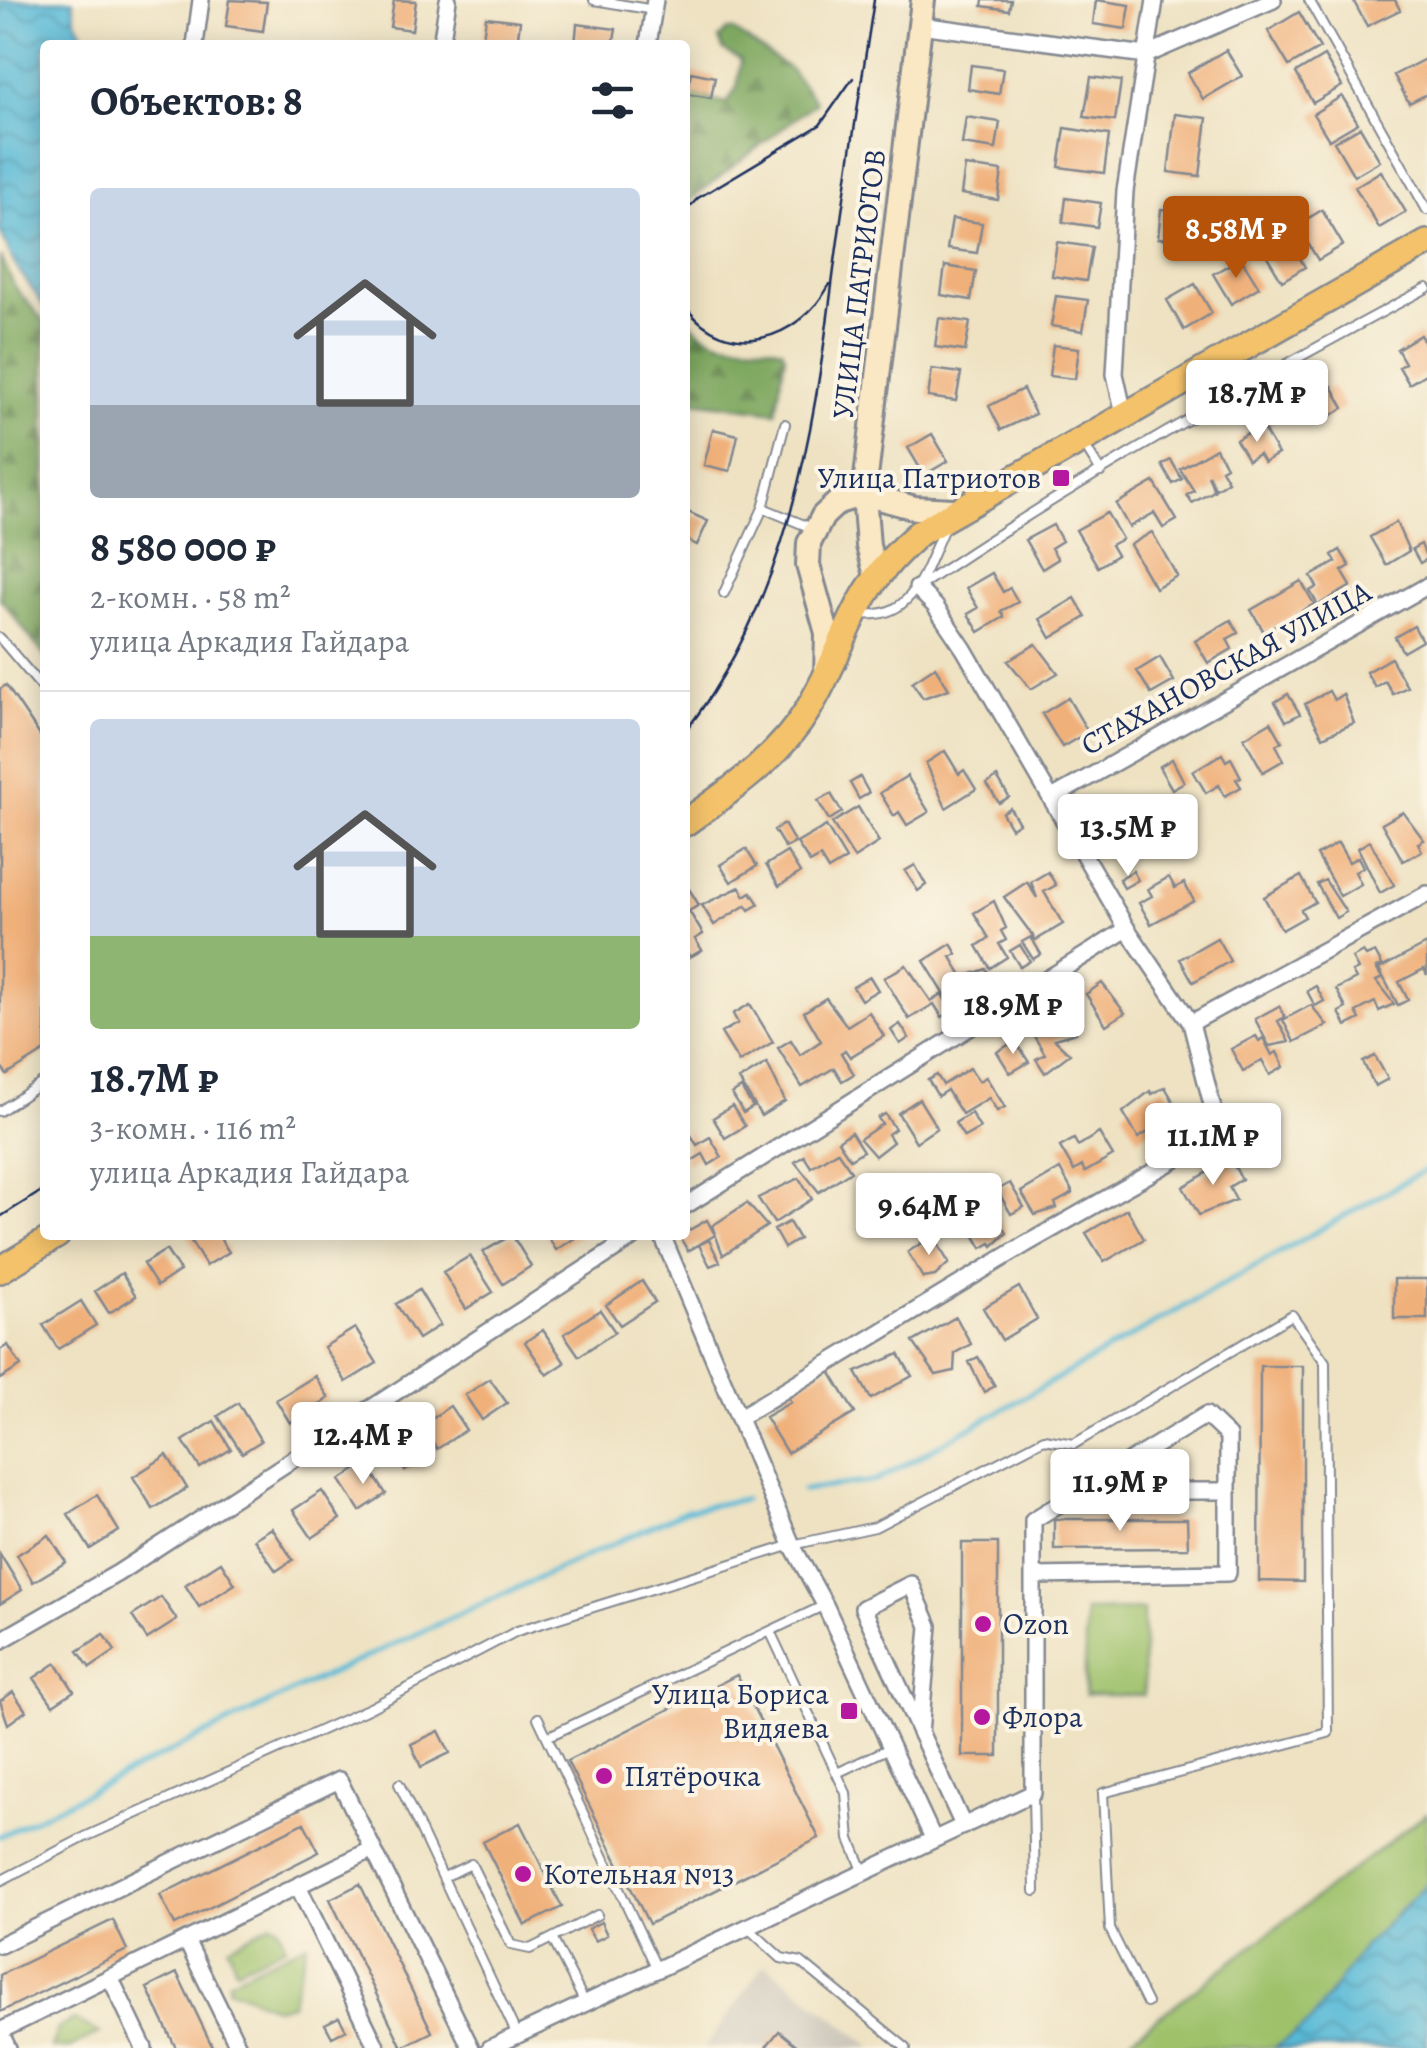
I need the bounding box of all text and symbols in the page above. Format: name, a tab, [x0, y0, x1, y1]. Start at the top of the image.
text: Объектов: 8	[90, 72, 303, 129]
icon: filters	[585, 73, 640, 128]
street label: УЛИЦА ПАТРИОТОВ	[823, 147, 895, 421]
pin: 8.58M ₽	[1144, 196, 1328, 281]
text: 8.58M ₽	[1185, 206, 1287, 250]
icon: home	[275, 253, 455, 433]
pin: 18.7M ₽	[1165, 360, 1349, 445]
text: 18.7M ₽	[1208, 370, 1306, 414]
place label: Улица Патриотов	[817, 458, 1041, 498]
marker: Улица Патриотов	[1050, 467, 1072, 489]
text: 8 580 000 ₽	[90, 518, 276, 575]
street label: СТАХАНОВСКАЯ УЛИЦА	[1074, 571, 1379, 764]
text: 2-комн. · 58 m²	[90, 575, 290, 619]
text: улица Аркадия Гайдара	[90, 619, 409, 663]
icon: home	[275, 784, 455, 964]
pin: 13.5M ₽	[1036, 794, 1220, 879]
text: 13.5M ₽	[1080, 804, 1176, 848]
pin: 18.9M ₽	[921, 972, 1105, 1057]
text: 18.9M ₽	[963, 982, 1063, 1026]
text: 18.7M ₽	[90, 1049, 219, 1106]
pin: 11.1M ₽	[1121, 1103, 1305, 1188]
text: 3-комн. · 116 m²	[90, 1106, 296, 1150]
text: 11.1M ₽	[1167, 1113, 1259, 1157]
text: улица Аркадия Гайдара	[90, 1150, 409, 1194]
pin: 9.64M ₽	[837, 1173, 1021, 1258]
text: 9.64M ₽	[878, 1183, 980, 1227]
pin: 12.4M ₽	[271, 1402, 455, 1487]
text: 12.4M ₽	[313, 1412, 413, 1456]
pin: 11.9M ₽	[1028, 1449, 1212, 1534]
text: 11.9M ₽	[1072, 1459, 1168, 1503]
place label: Ozon	[1003, 1604, 1069, 1644]
marker: Ozon	[972, 1613, 994, 1635]
place label: Улица Бориса Видяева	[652, 1674, 829, 1748]
place label: Флора	[1002, 1697, 1083, 1737]
marker: Улица Бориса Видяева	[838, 1700, 860, 1722]
marker: Флора	[971, 1706, 993, 1728]
place label: Пятёрочка	[624, 1756, 761, 1796]
marker: Пятёрочка	[593, 1765, 615, 1787]
place label: Котельная №13	[543, 1854, 734, 1894]
marker: Котельная №13	[512, 1863, 534, 1885]

